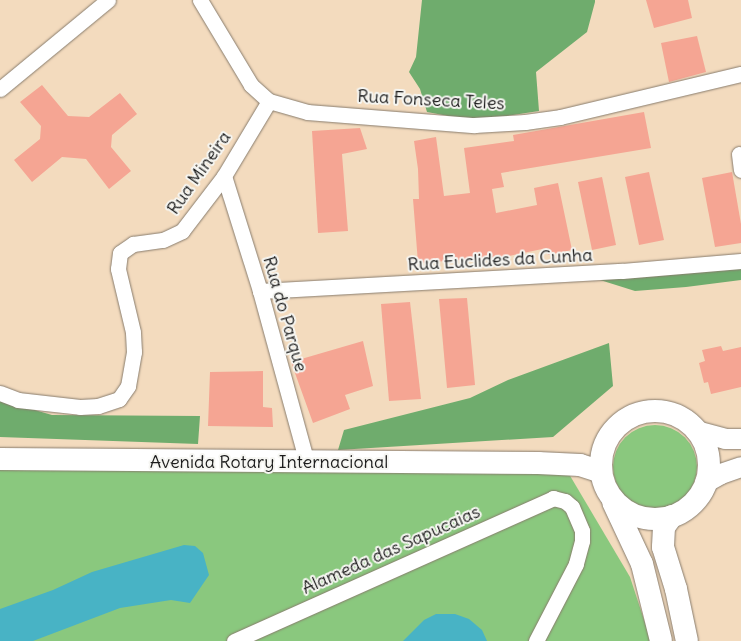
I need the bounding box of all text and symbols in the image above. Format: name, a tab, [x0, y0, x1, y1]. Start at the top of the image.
street label: Rua Fonseca Teles	[357, 85, 505, 115]
street label: Rua Mineira	[162, 127, 236, 219]
street label: Rua Euclides da Cunha	[407, 244, 593, 276]
street label: Rua do Parque	[258, 254, 312, 374]
street label: Avenida Rotary Internacional	[150, 451, 388, 473]
street label: Alameda das Sapucaias	[299, 501, 483, 599]

